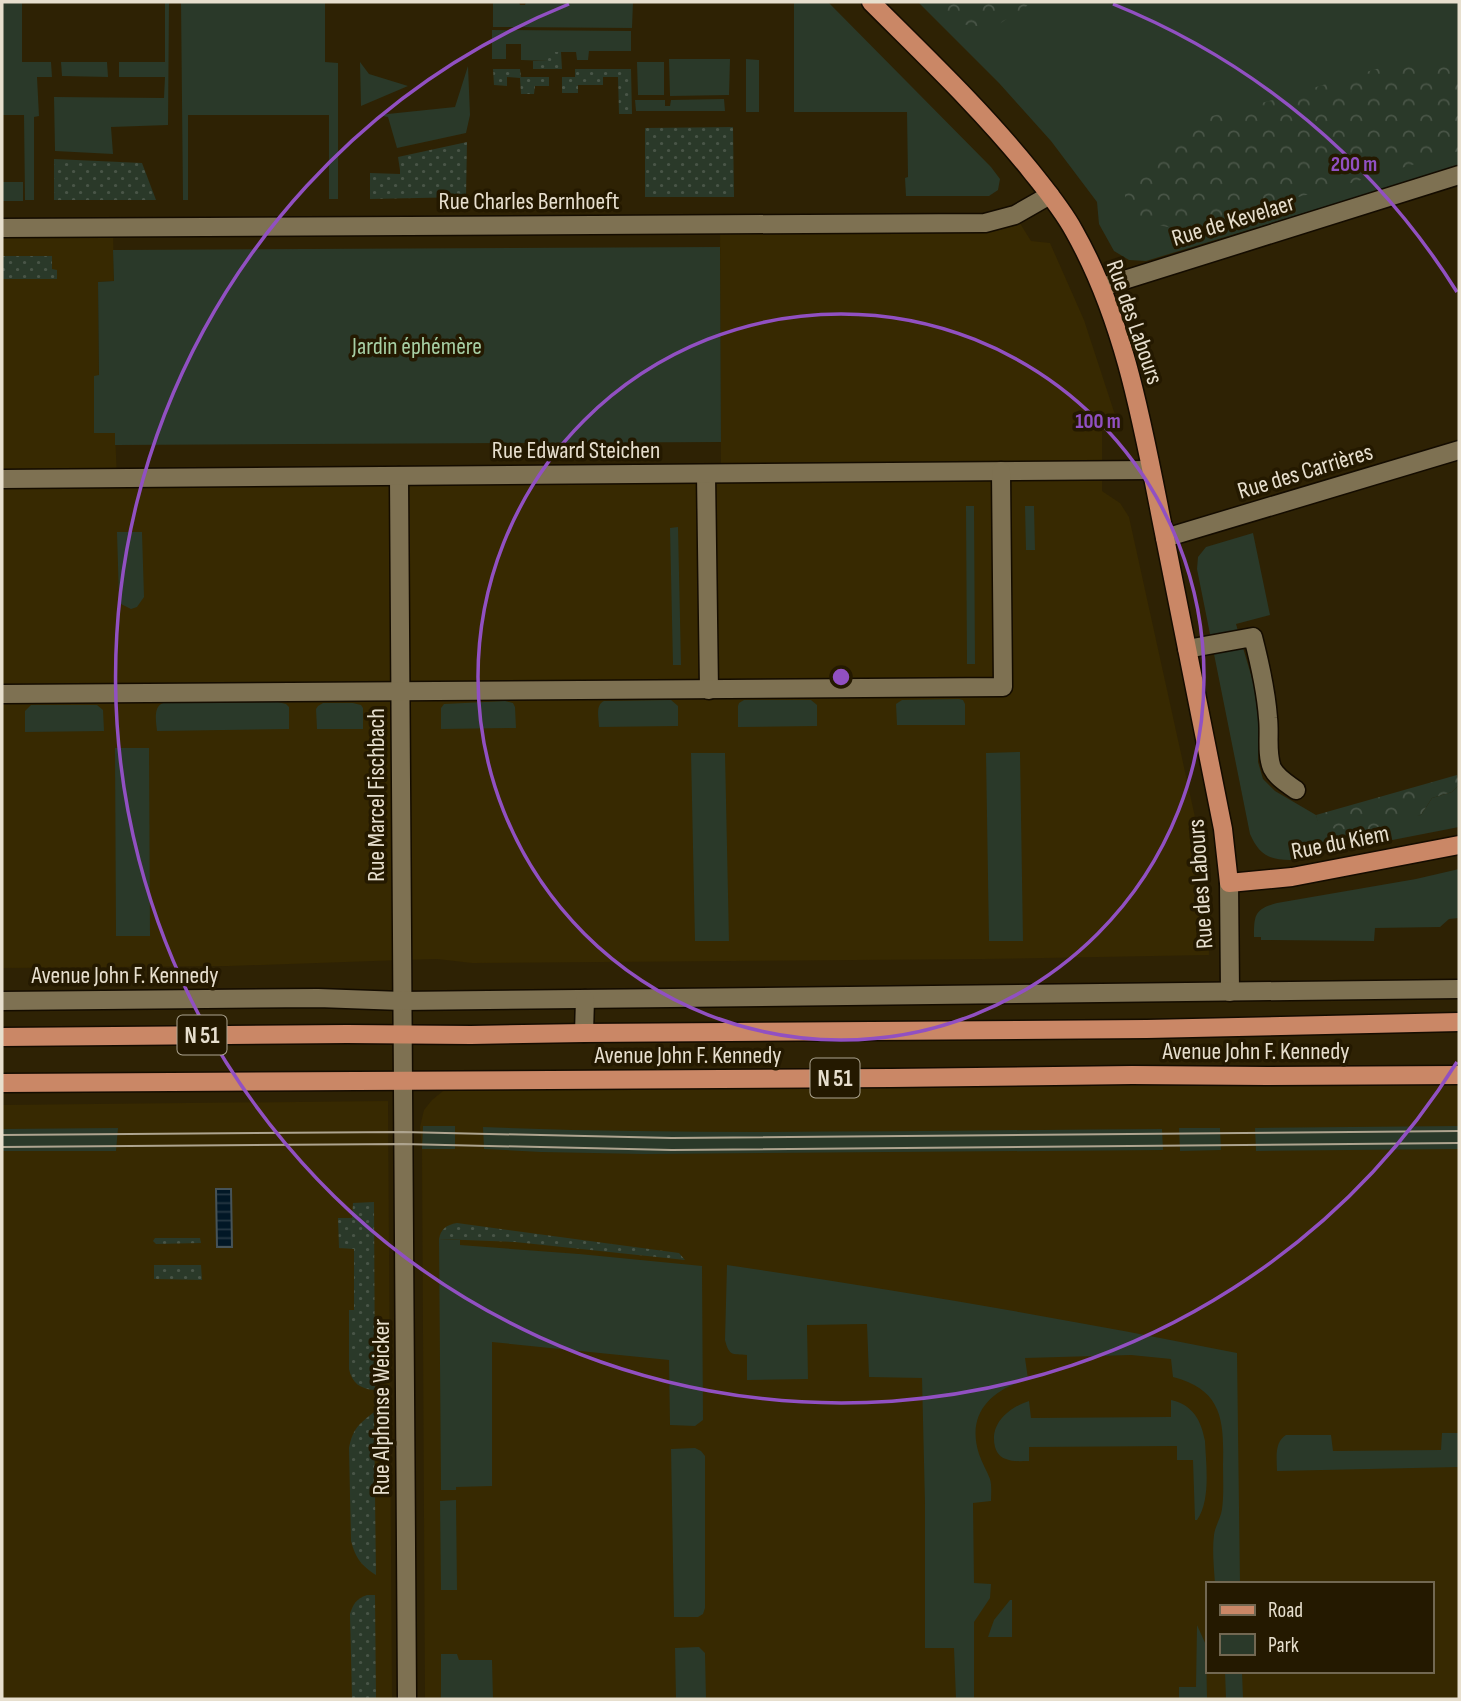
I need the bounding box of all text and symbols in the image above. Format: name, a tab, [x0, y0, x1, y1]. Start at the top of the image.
text: 200 m	[1331, 152, 1377, 177]
street label: Rue Charles Bernhoeft	[439, 187, 619, 216]
street label: Rue de Kevelaer	[1168, 188, 1298, 253]
street label: Rue des Labours	[1100, 256, 1169, 388]
park label: Jardin éphémère	[351, 332, 482, 361]
text: 100 m	[1075, 409, 1121, 434]
street label: Rue Edward Steichen	[492, 436, 660, 465]
street label: Rue des Carrières	[1234, 437, 1376, 506]
centre of rings	[829, 665, 853, 689]
street label: Rue Marcel Fischbach	[362, 708, 391, 882]
street label: Rue des Labours	[1182, 818, 1219, 950]
street label: Rue du Kiem	[1289, 819, 1391, 866]
street label: Avenue John F. Kennedy	[30, 961, 219, 990]
road number: N 51	[178, 1016, 227, 1054]
street label: Avenue John F. Kennedy	[1161, 1037, 1350, 1066]
street label: Avenue John F. Kennedy	[593, 1041, 782, 1070]
road number: N 51	[810, 1058, 860, 1098]
street label: Rue Alphonse Weicker	[367, 1319, 396, 1495]
legend	[1206, 1582, 1433, 1673]
text: Road	[1268, 1598, 1303, 1623]
text: Park	[1268, 1633, 1299, 1658]

